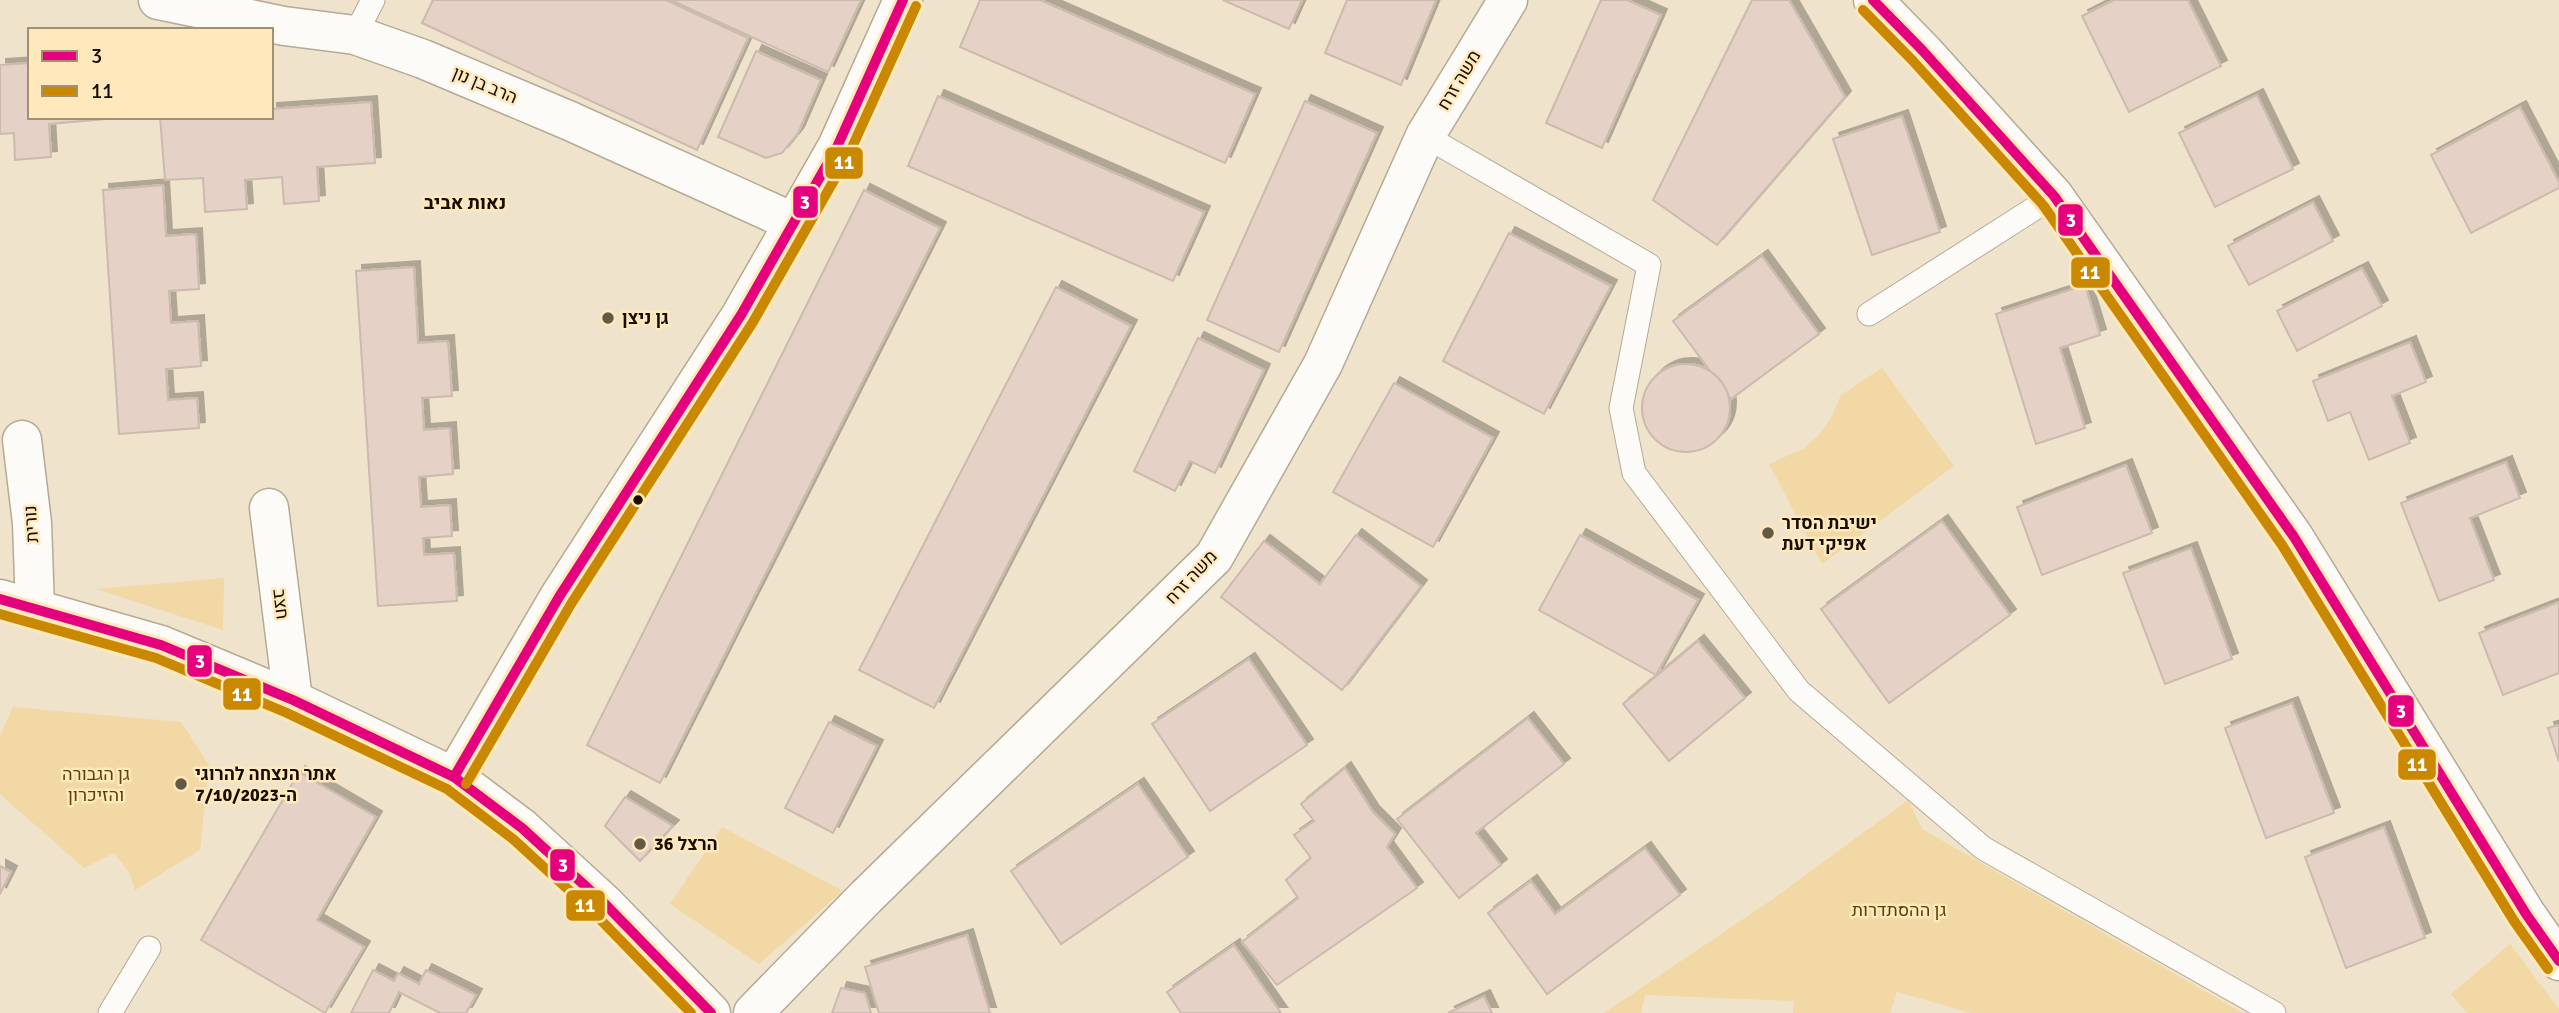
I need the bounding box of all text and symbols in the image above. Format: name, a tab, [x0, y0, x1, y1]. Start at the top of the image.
legend	[28, 28, 273, 119]
text: 3	[91, 43, 102, 69]
street label: משה זרח	[1432, 46, 1486, 114]
street label: הרב בן נון	[449, 61, 521, 109]
text: 11	[91, 78, 114, 104]
line badge: 11	[824, 146, 864, 180]
text: 11	[834, 151, 854, 175]
line badge: 3	[792, 185, 819, 219]
district label: נאות אביב	[424, 191, 506, 215]
text: 3	[800, 191, 810, 215]
line badge: 3	[2057, 203, 2084, 237]
text: 3	[2066, 209, 2076, 233]
line badge: 11	[2070, 256, 2111, 289]
text: 11	[2080, 261, 2100, 285]
place label: גן ניצן	[622, 307, 669, 329]
marker: גן ניצן	[600, 310, 616, 326]
unlabelled marker	[631, 493, 645, 507]
street label: נורית	[19, 505, 43, 543]
place label: ישיבת הסדר אפיקי דעת	[1782, 512, 1877, 555]
marker: ישיבת הסדר אפיקי דעת	[1760, 525, 1776, 541]
street label: משה זרח	[1160, 545, 1222, 609]
street label: חצב	[268, 588, 294, 620]
line badge: 3	[186, 644, 213, 678]
text: 3	[195, 650, 205, 674]
line badge: 11	[222, 677, 262, 711]
text: 11	[232, 683, 252, 707]
line badge: 3	[2387, 694, 2415, 728]
text: 3	[2396, 700, 2406, 724]
line badge: 11	[2397, 748, 2437, 781]
text: 11	[2407, 753, 2427, 777]
park label: גן הגבורה והזיכרון	[62, 763, 130, 806]
place label: אתר הנצחה להרוגי ה-7/10/2023	[195, 763, 336, 806]
marker: אתר הנצחה להרוגי ה-7/10/2023	[173, 776, 189, 792]
place label: הרצל 36	[654, 833, 718, 855]
marker: הרצל 36	[632, 836, 648, 852]
line badge: 3	[549, 848, 576, 882]
text: 3	[558, 854, 568, 878]
line badge: 11	[565, 889, 606, 922]
text: 11	[575, 894, 595, 918]
park label: גן ההסתדרות	[1852, 899, 1946, 921]

